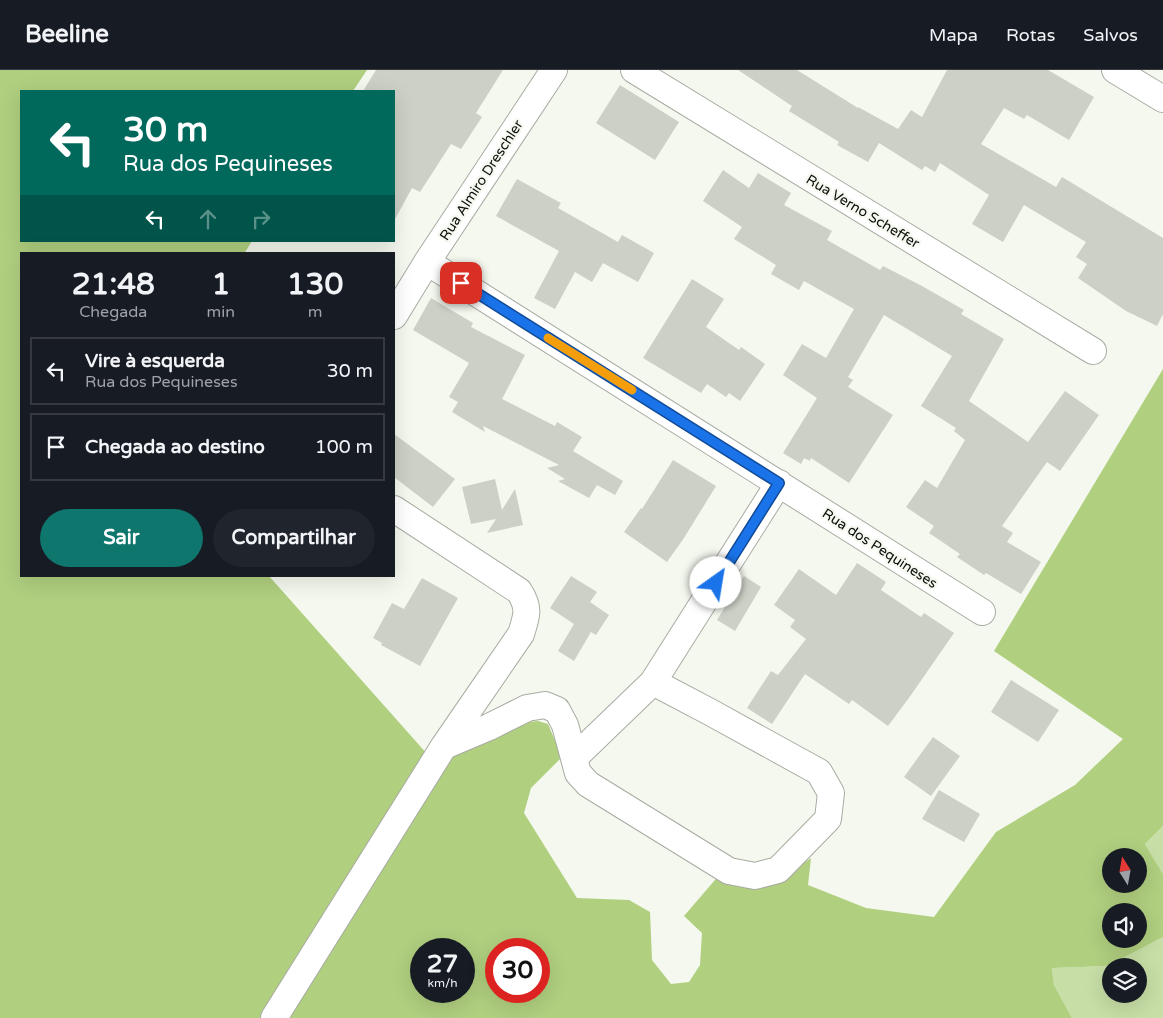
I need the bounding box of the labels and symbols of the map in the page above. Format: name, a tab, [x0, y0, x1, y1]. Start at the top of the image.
street label: Rua Almiro Dreschler	[436, 116, 527, 244]
street label: Rua Verno Scheffer	[803, 171, 923, 252]
pin	[440, 262, 482, 304]
street label: Rua dos Pequineses	[819, 505, 941, 592]
position arrow	[689, 556, 741, 608]
north arrow	[1102, 848, 1148, 892]
speed limit sign: 30	[485, 938, 550, 1003]

